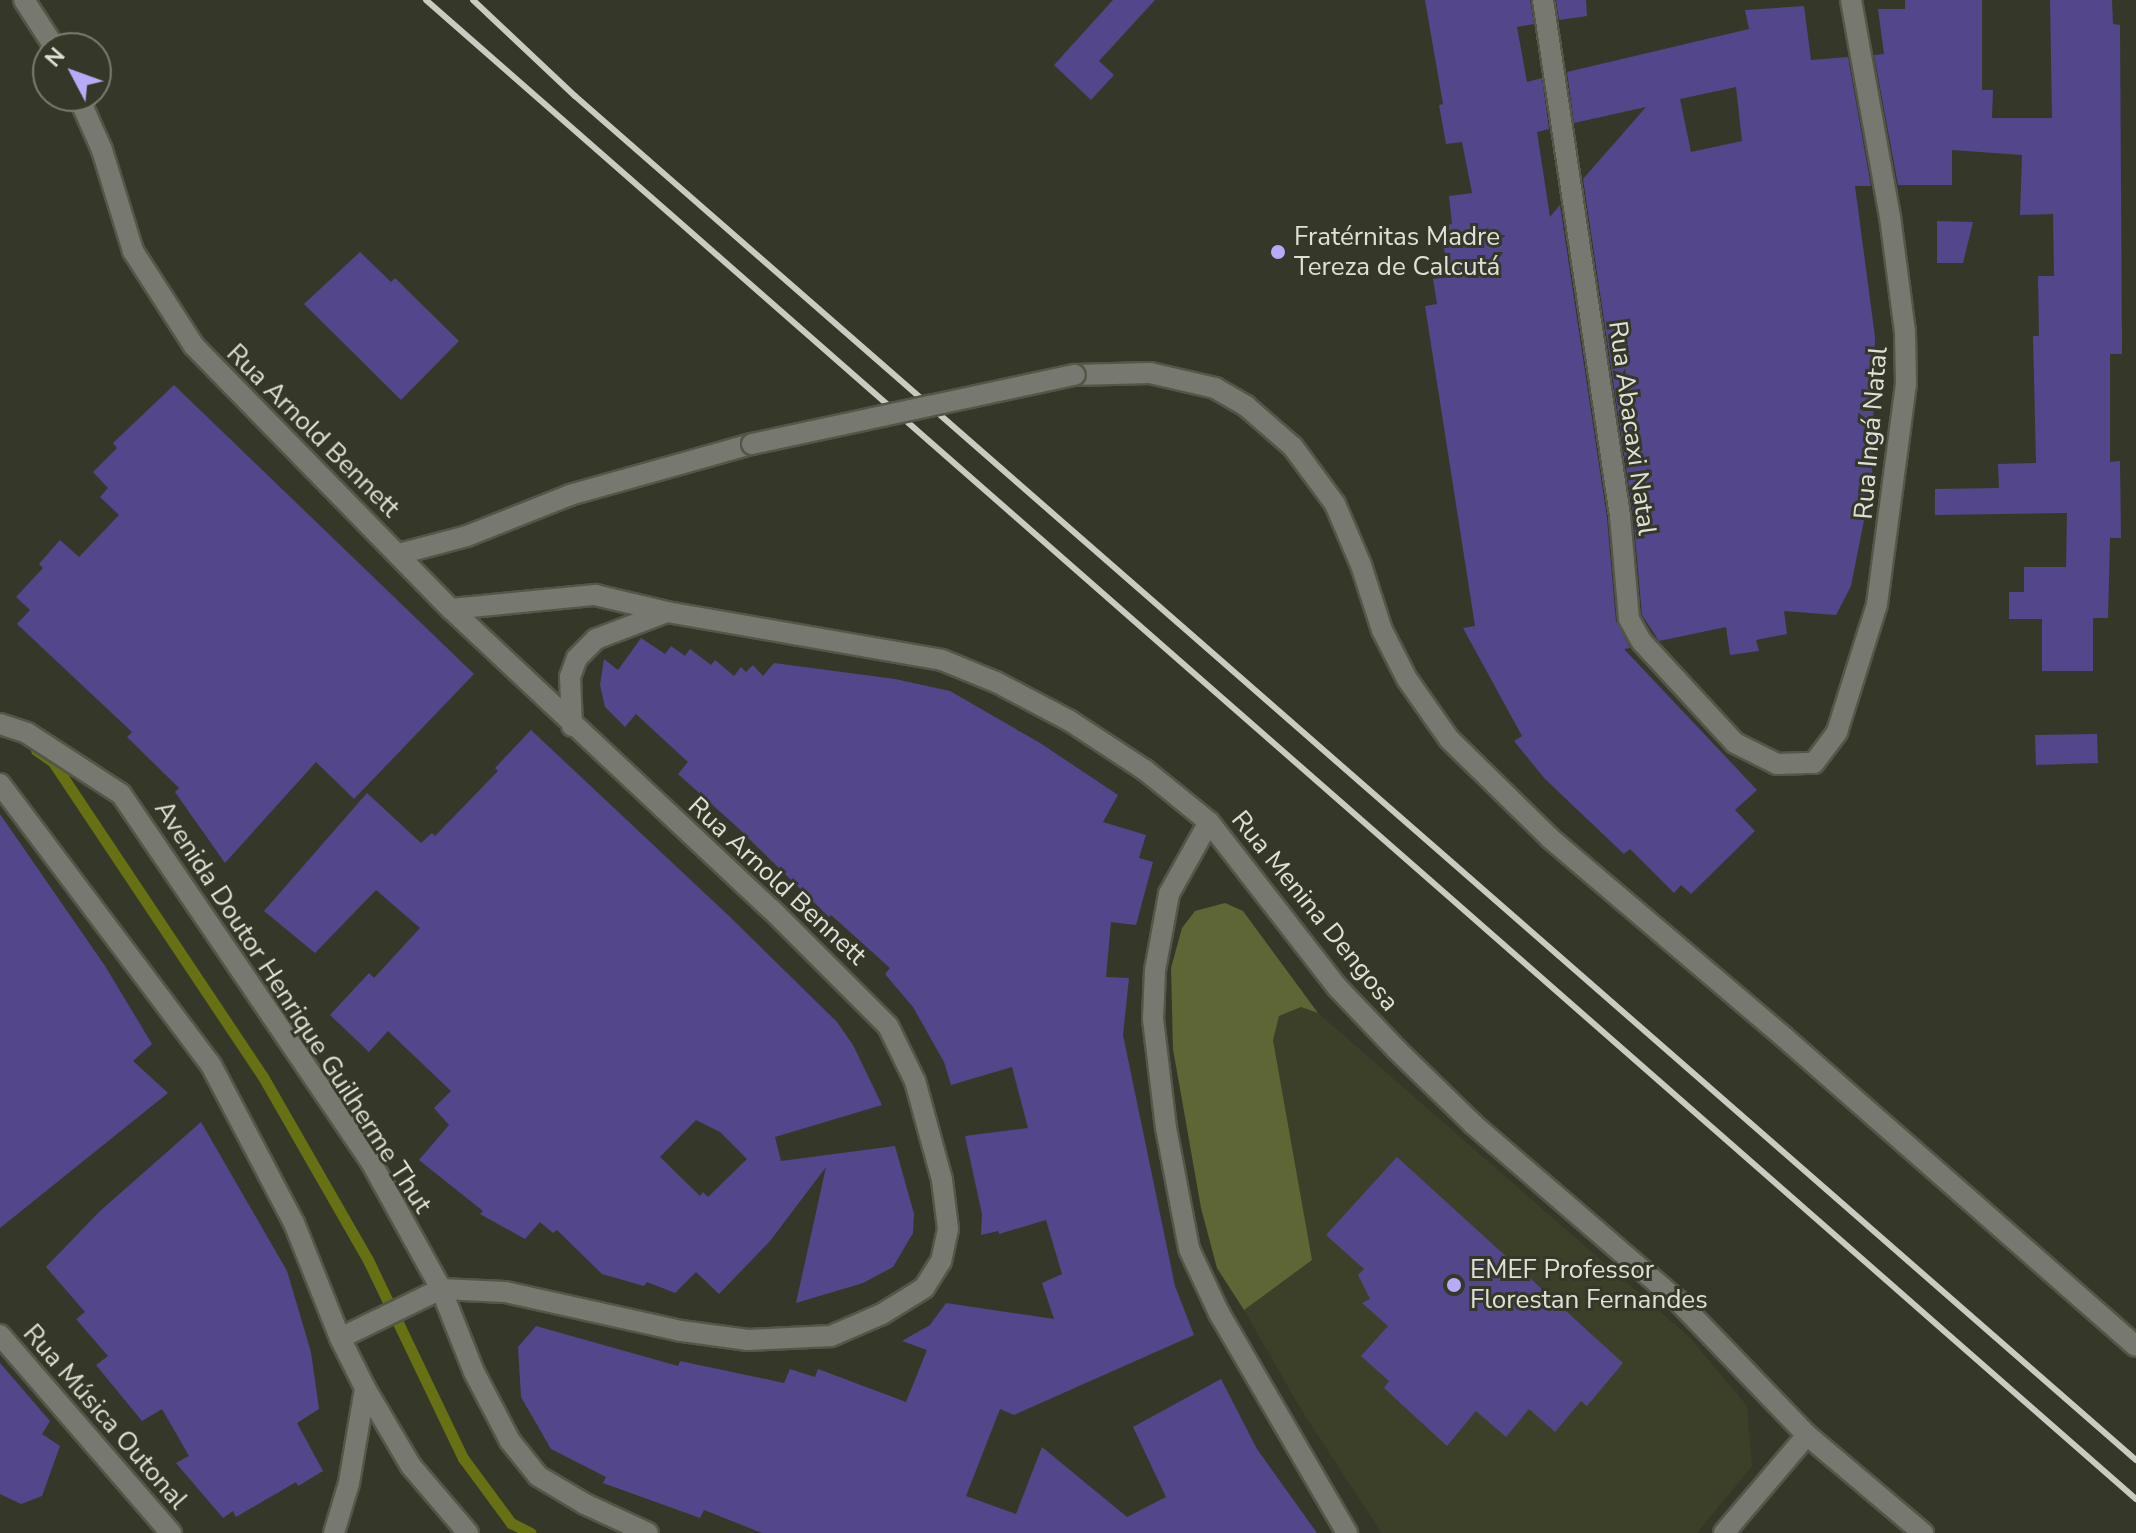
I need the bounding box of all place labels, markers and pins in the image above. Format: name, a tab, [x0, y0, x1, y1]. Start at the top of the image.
place label: Fratérnitas Madre Tereza de Calcutá	[1294, 221, 1500, 282]
marker: Fratérnitas Madre Tereza de Calcutá	[1269, 243, 1287, 261]
place label: EMEF Professor Florestan Fernandes	[1470, 1254, 1708, 1316]
marker: EMEF Professor Florestan Fernandes	[1445, 1276, 1463, 1294]

